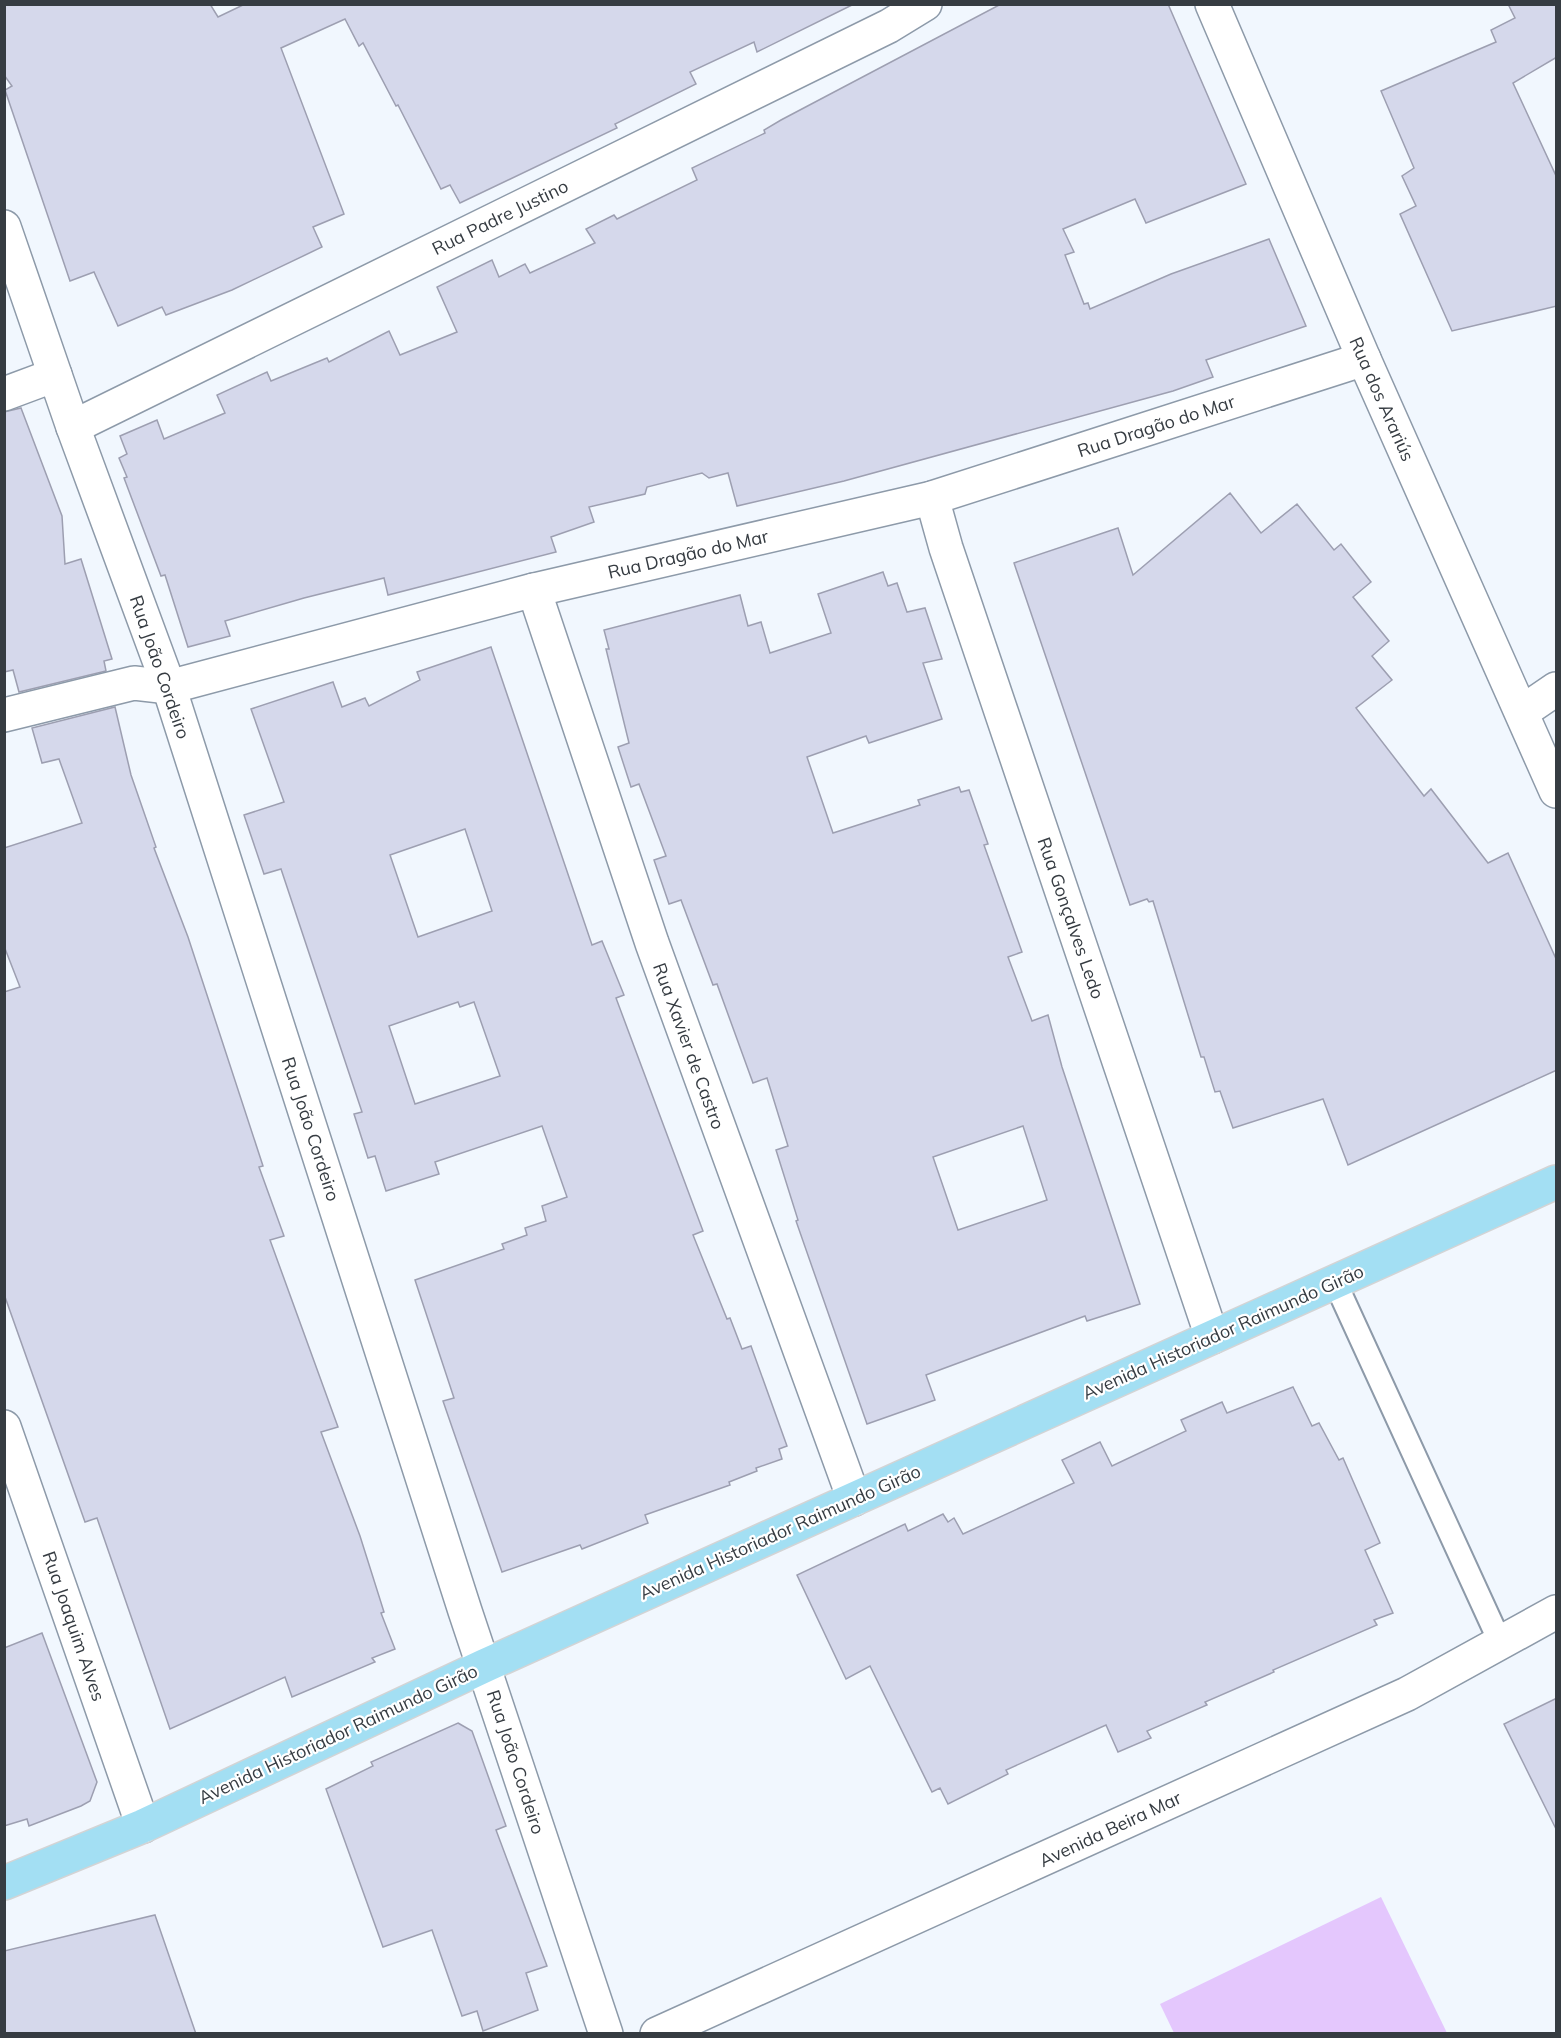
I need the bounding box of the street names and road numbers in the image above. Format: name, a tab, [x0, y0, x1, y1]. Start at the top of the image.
street label: Rua Padre Justino	[428, 174, 572, 260]
street label: Rua dos Arariús	[1344, 333, 1420, 465]
street label: Rua Dragão do Mar	[1074, 390, 1238, 462]
street label: Rua Dragão do Mar	[605, 524, 771, 584]
street label: Rua João Cordeiro	[125, 592, 195, 742]
street label: Rua Gonçalves Ledo	[1033, 834, 1109, 1002]
street label: Rua Xavier de Castro	[648, 960, 730, 1132]
street label: Rua João Cordeiro	[277, 1054, 345, 1204]
street label: Avenida Historiador Raimundo Girão	[1079, 1259, 1367, 1405]
street label: Avenida Historiador Raimundo Girão	[636, 1459, 924, 1605]
street label: Rua Joaquim Alves	[38, 1548, 110, 1704]
street label: Avenida Historiador Raimundo Girão	[195, 1659, 481, 1809]
street label: Rua João Cordeiro	[482, 1687, 550, 1837]
street label: Avenida Beira Mar	[1035, 1786, 1185, 1872]

